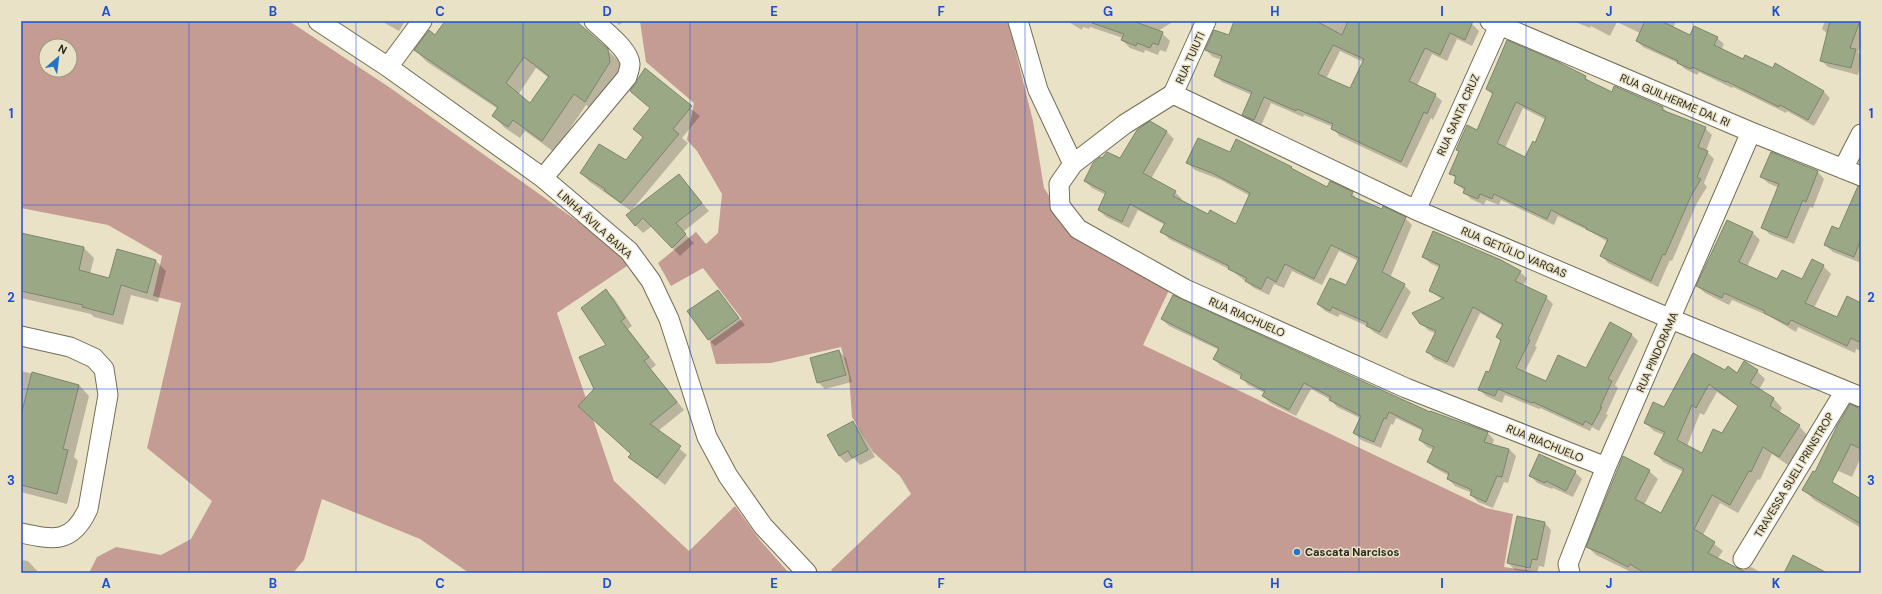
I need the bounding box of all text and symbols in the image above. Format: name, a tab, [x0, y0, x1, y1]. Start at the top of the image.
text: A	[101, 3, 111, 20]
text: B	[269, 3, 277, 20]
text: C	[435, 3, 445, 20]
text: D	[602, 3, 612, 20]
text: E	[770, 3, 778, 20]
text: F	[937, 3, 945, 20]
text: G	[1103, 3, 1113, 20]
text: H	[1270, 3, 1280, 20]
text: I	[1440, 3, 1444, 20]
text: J	[1605, 3, 1613, 20]
text: K	[1772, 3, 1781, 20]
street label: RUA TUIUTI	[1172, 30, 1208, 86]
north arrow	[38, 38, 78, 78]
text: N	[56, 41, 70, 57]
street label: RUA GUILHERME DAL RI	[1618, 70, 1732, 130]
street label: RUA SANTA CRUZ	[1434, 72, 1482, 158]
text: 1	[9, 105, 13, 122]
text: 1	[1869, 105, 1873, 122]
street label: LINHA ÁVILA BAIXA	[555, 187, 635, 261]
street label: RUA GETÚLIO VARGAS	[1459, 223, 1569, 281]
text: 2	[7, 289, 15, 306]
text: 2	[1867, 289, 1875, 306]
street label: RUA RIACHUELO	[1207, 294, 1287, 340]
street label: RUA PINDORAMA	[1633, 310, 1681, 394]
street label: TRAVESSA SUELI PRINSTROP	[1751, 410, 1837, 540]
street label: RUA RIACHUELO	[1504, 421, 1586, 465]
text: 3	[7, 472, 15, 489]
text: 3	[1867, 472, 1875, 489]
place label: Cascata Narcisos	[1305, 545, 1399, 559]
marker: Cascata Narcisos	[1292, 547, 1302, 557]
text: A	[101, 575, 111, 592]
text: B	[269, 575, 277, 592]
text: C	[435, 575, 445, 592]
text: D	[602, 575, 612, 592]
text: E	[770, 575, 778, 592]
text: F	[937, 575, 945, 592]
text: G	[1103, 575, 1113, 592]
text: H	[1270, 575, 1280, 592]
text: I	[1440, 575, 1444, 592]
text: J	[1605, 575, 1613, 592]
text: K	[1772, 575, 1781, 592]

